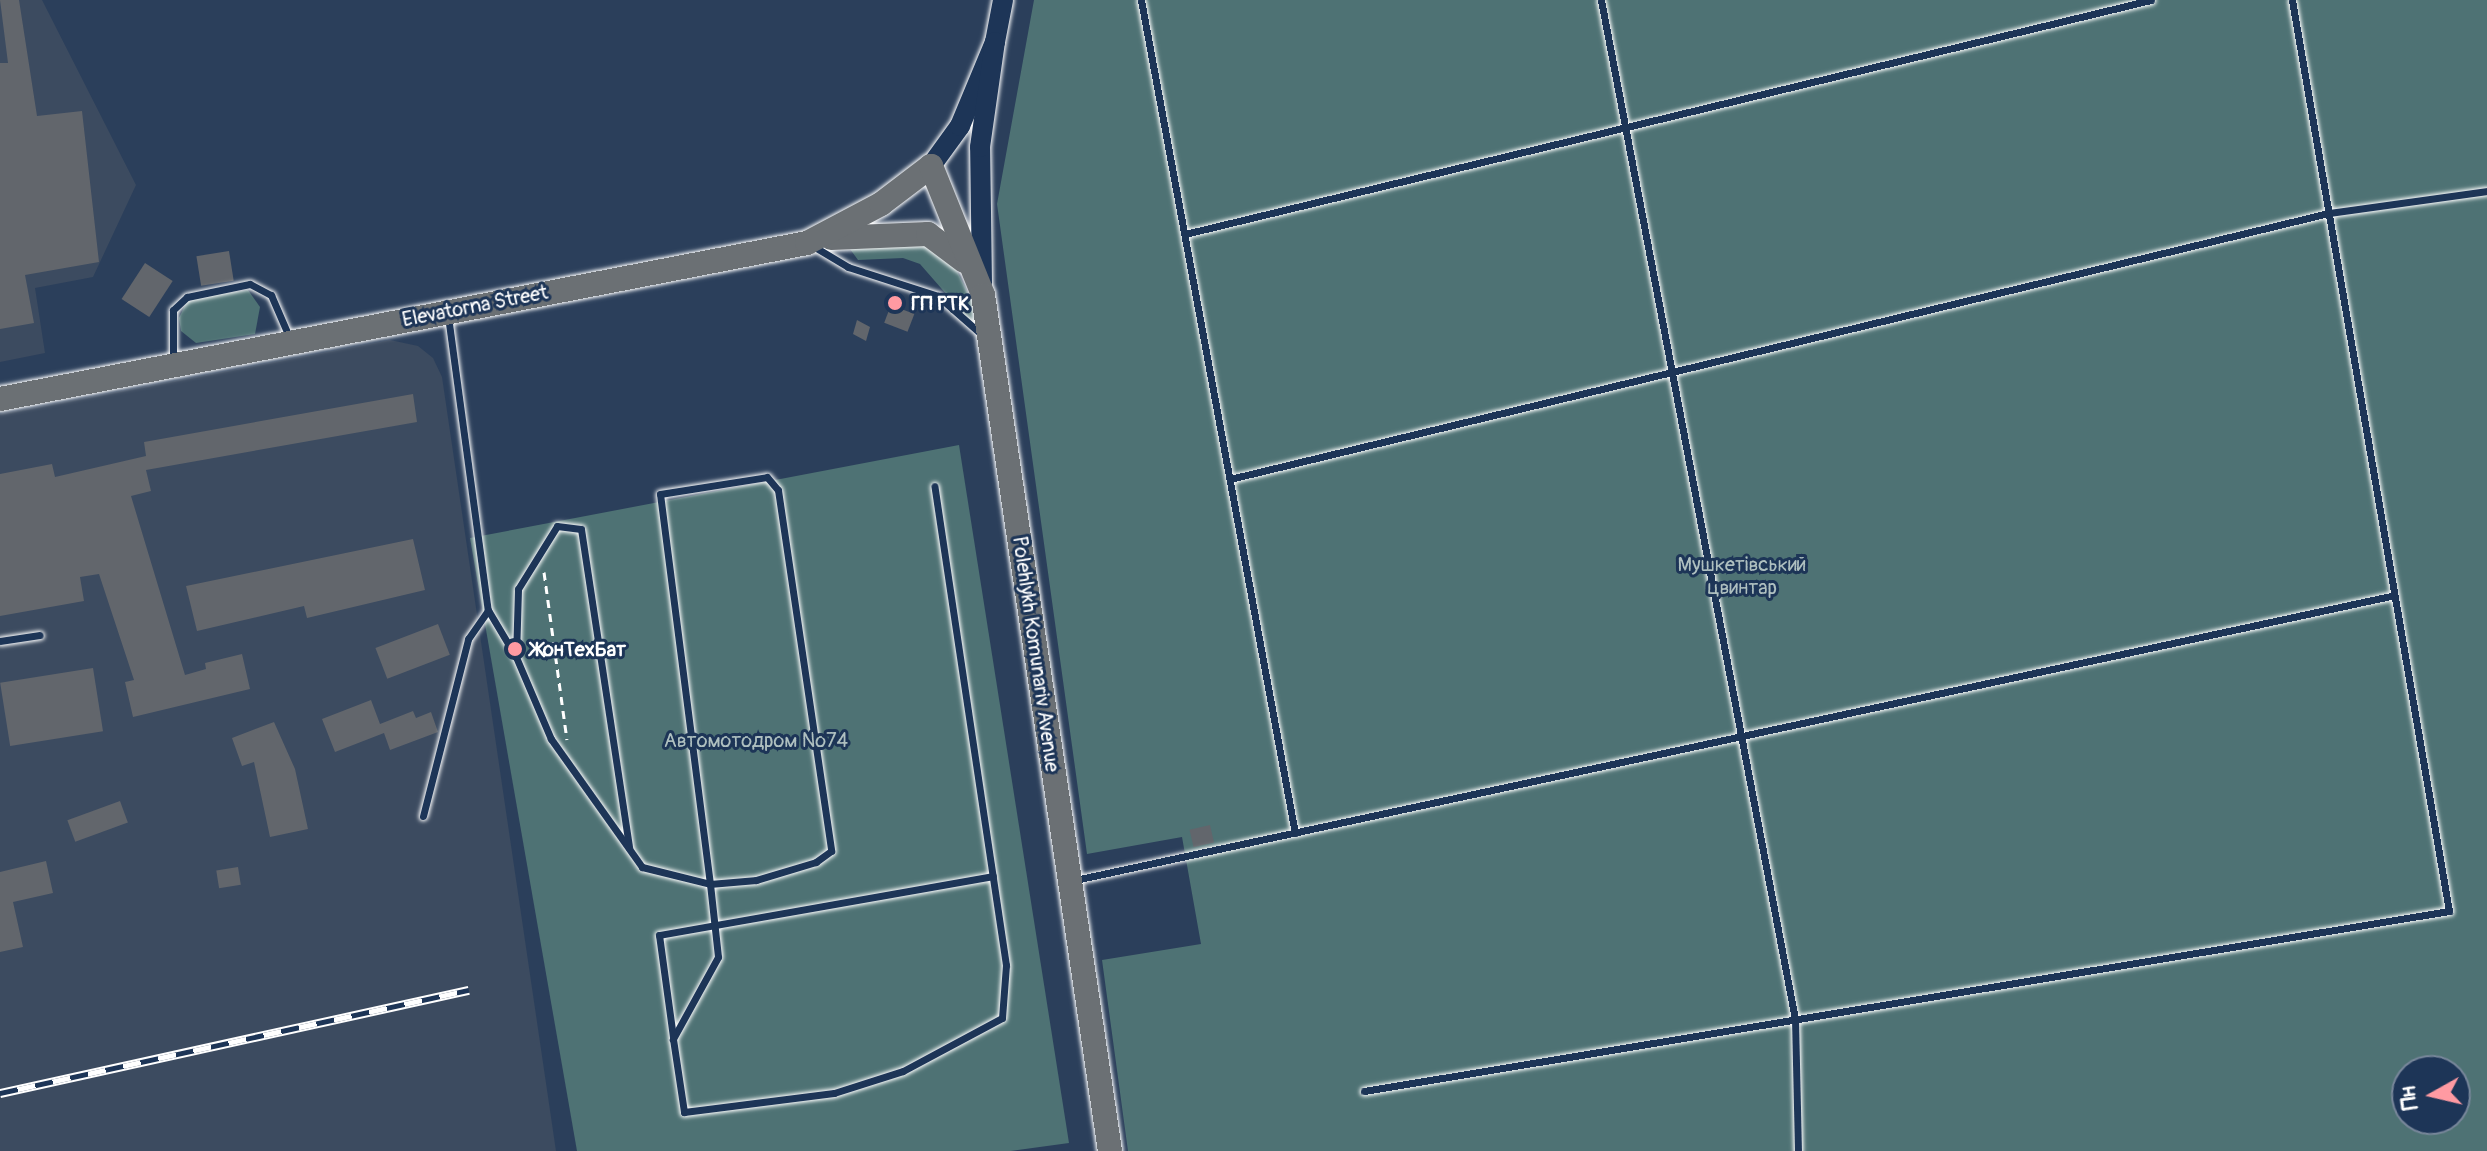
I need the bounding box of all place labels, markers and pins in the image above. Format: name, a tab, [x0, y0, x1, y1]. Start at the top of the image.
place label: ГП РТК	[911, 291, 969, 315]
marker: ГП РТК	[886, 294, 904, 312]
place label: ЖонТехБат	[531, 637, 626, 661]
marker: ЖонТехБат	[506, 640, 524, 658]

